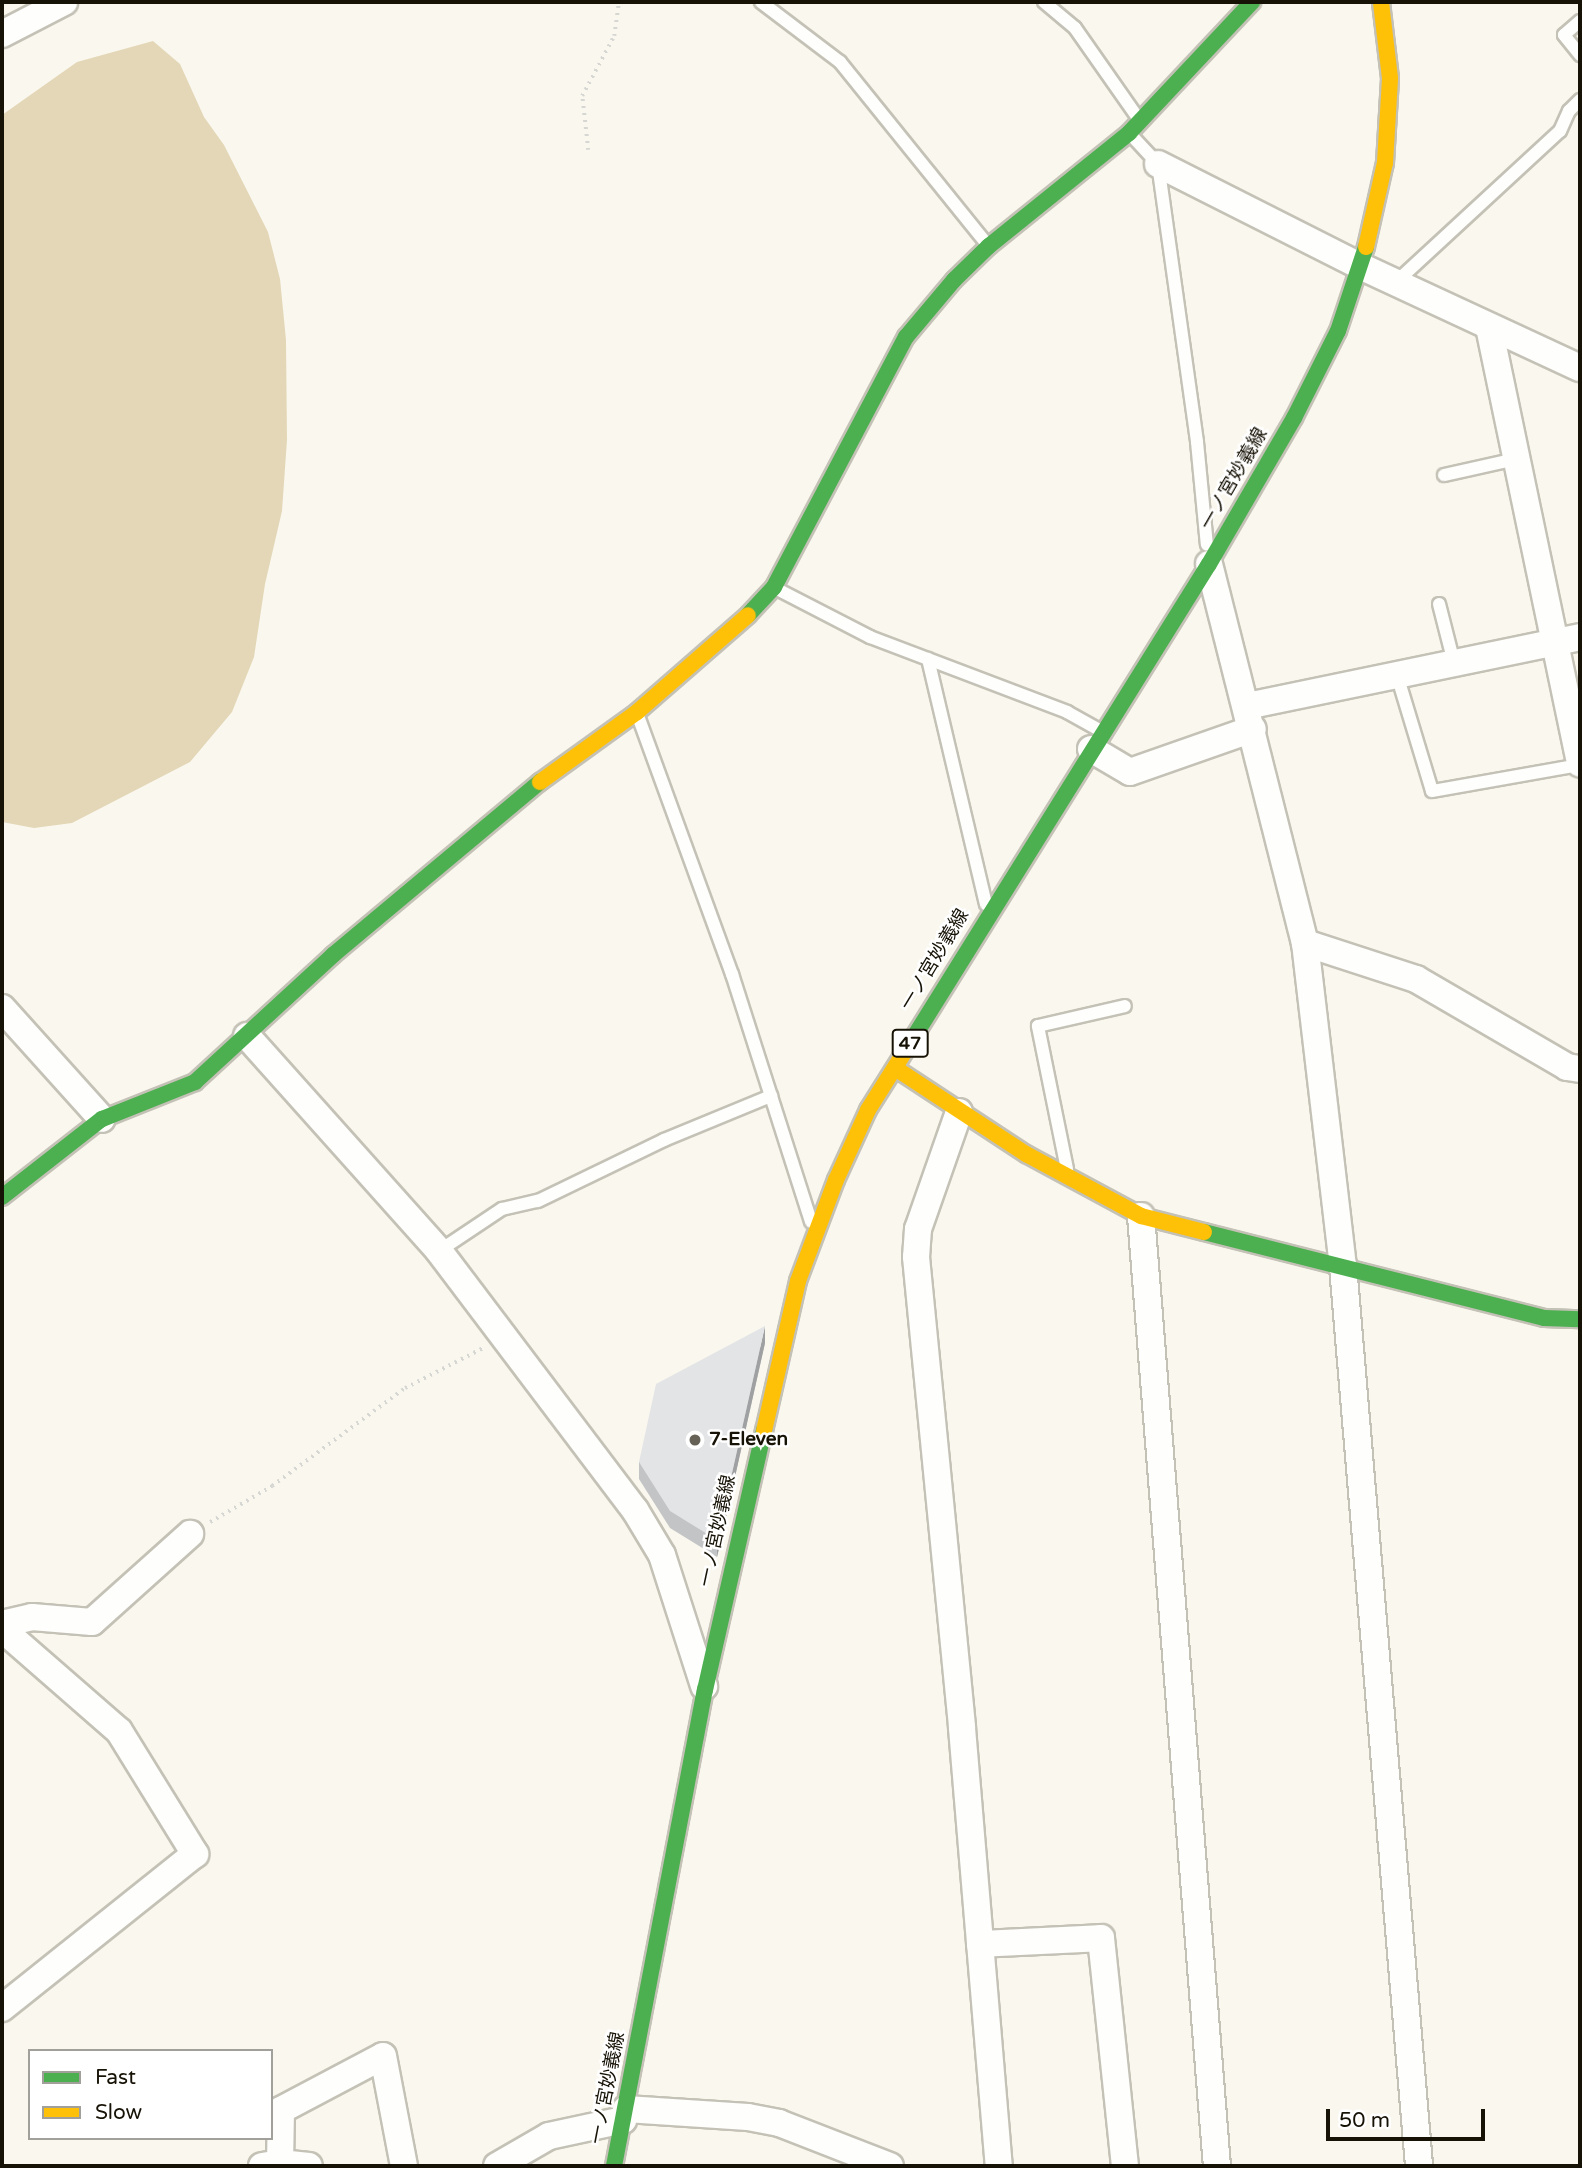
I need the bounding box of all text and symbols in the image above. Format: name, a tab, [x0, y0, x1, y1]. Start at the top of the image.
street label: 一ノ宮妙義線	[1196, 424, 1272, 534]
street label: 一ノ宮妙義線	[896, 905, 974, 1015]
road number: 47	[891, 1028, 929, 1058]
place label: 7-Eleven	[709, 1429, 788, 1451]
marker: 7-Eleven	[687, 1432, 703, 1448]
street label: 一ノ宮妙義線	[695, 1473, 741, 1589]
street label: 一ノ宮妙義線	[586, 2030, 630, 2146]
legend	[28, 2049, 273, 2140]
text: Fast	[95, 2065, 136, 2090]
scale bar	[1330, 2094, 1489, 2138]
text: Slow	[95, 2100, 142, 2125]
text: 50 m	[1339, 2108, 1390, 2133]

